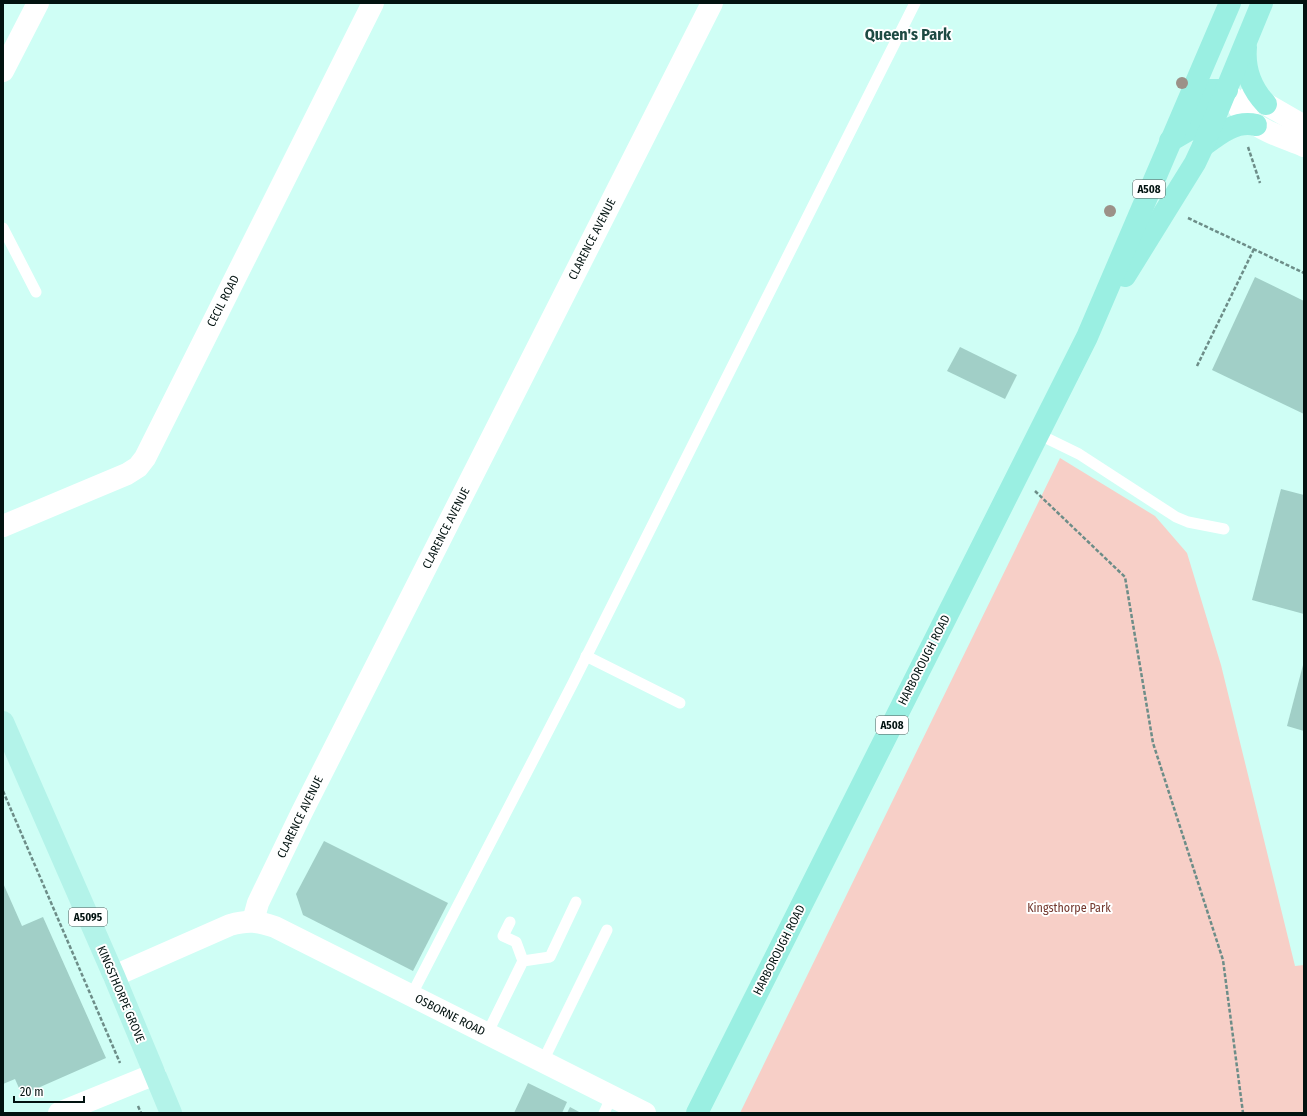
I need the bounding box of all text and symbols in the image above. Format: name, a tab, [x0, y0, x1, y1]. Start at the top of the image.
district label: Queen's Park	[865, 25, 952, 44]
road number: A508	[1133, 180, 1165, 198]
street label: CLARENCE AVENUE	[565, 196, 619, 282]
street label: CECIL ROAD	[204, 273, 242, 329]
street label: CLARENCE AVENUE	[419, 485, 473, 571]
street label: HARBOROUGH ROAD	[895, 613, 953, 707]
road number: A508	[876, 716, 908, 734]
street label: CLARENCE AVENUE	[274, 773, 326, 860]
park label: Kingsthorpe Park	[1027, 901, 1111, 915]
street label: HARBOROUGH ROAD	[750, 903, 808, 997]
road number: A5095	[69, 908, 107, 926]
street label: KINGSTHORPE GROVE	[94, 944, 148, 1045]
street label: OSBORNE ROAD	[413, 991, 487, 1039]
scale bar	[14, 1078, 84, 1104]
text: 20 m	[20, 1085, 44, 1099]

